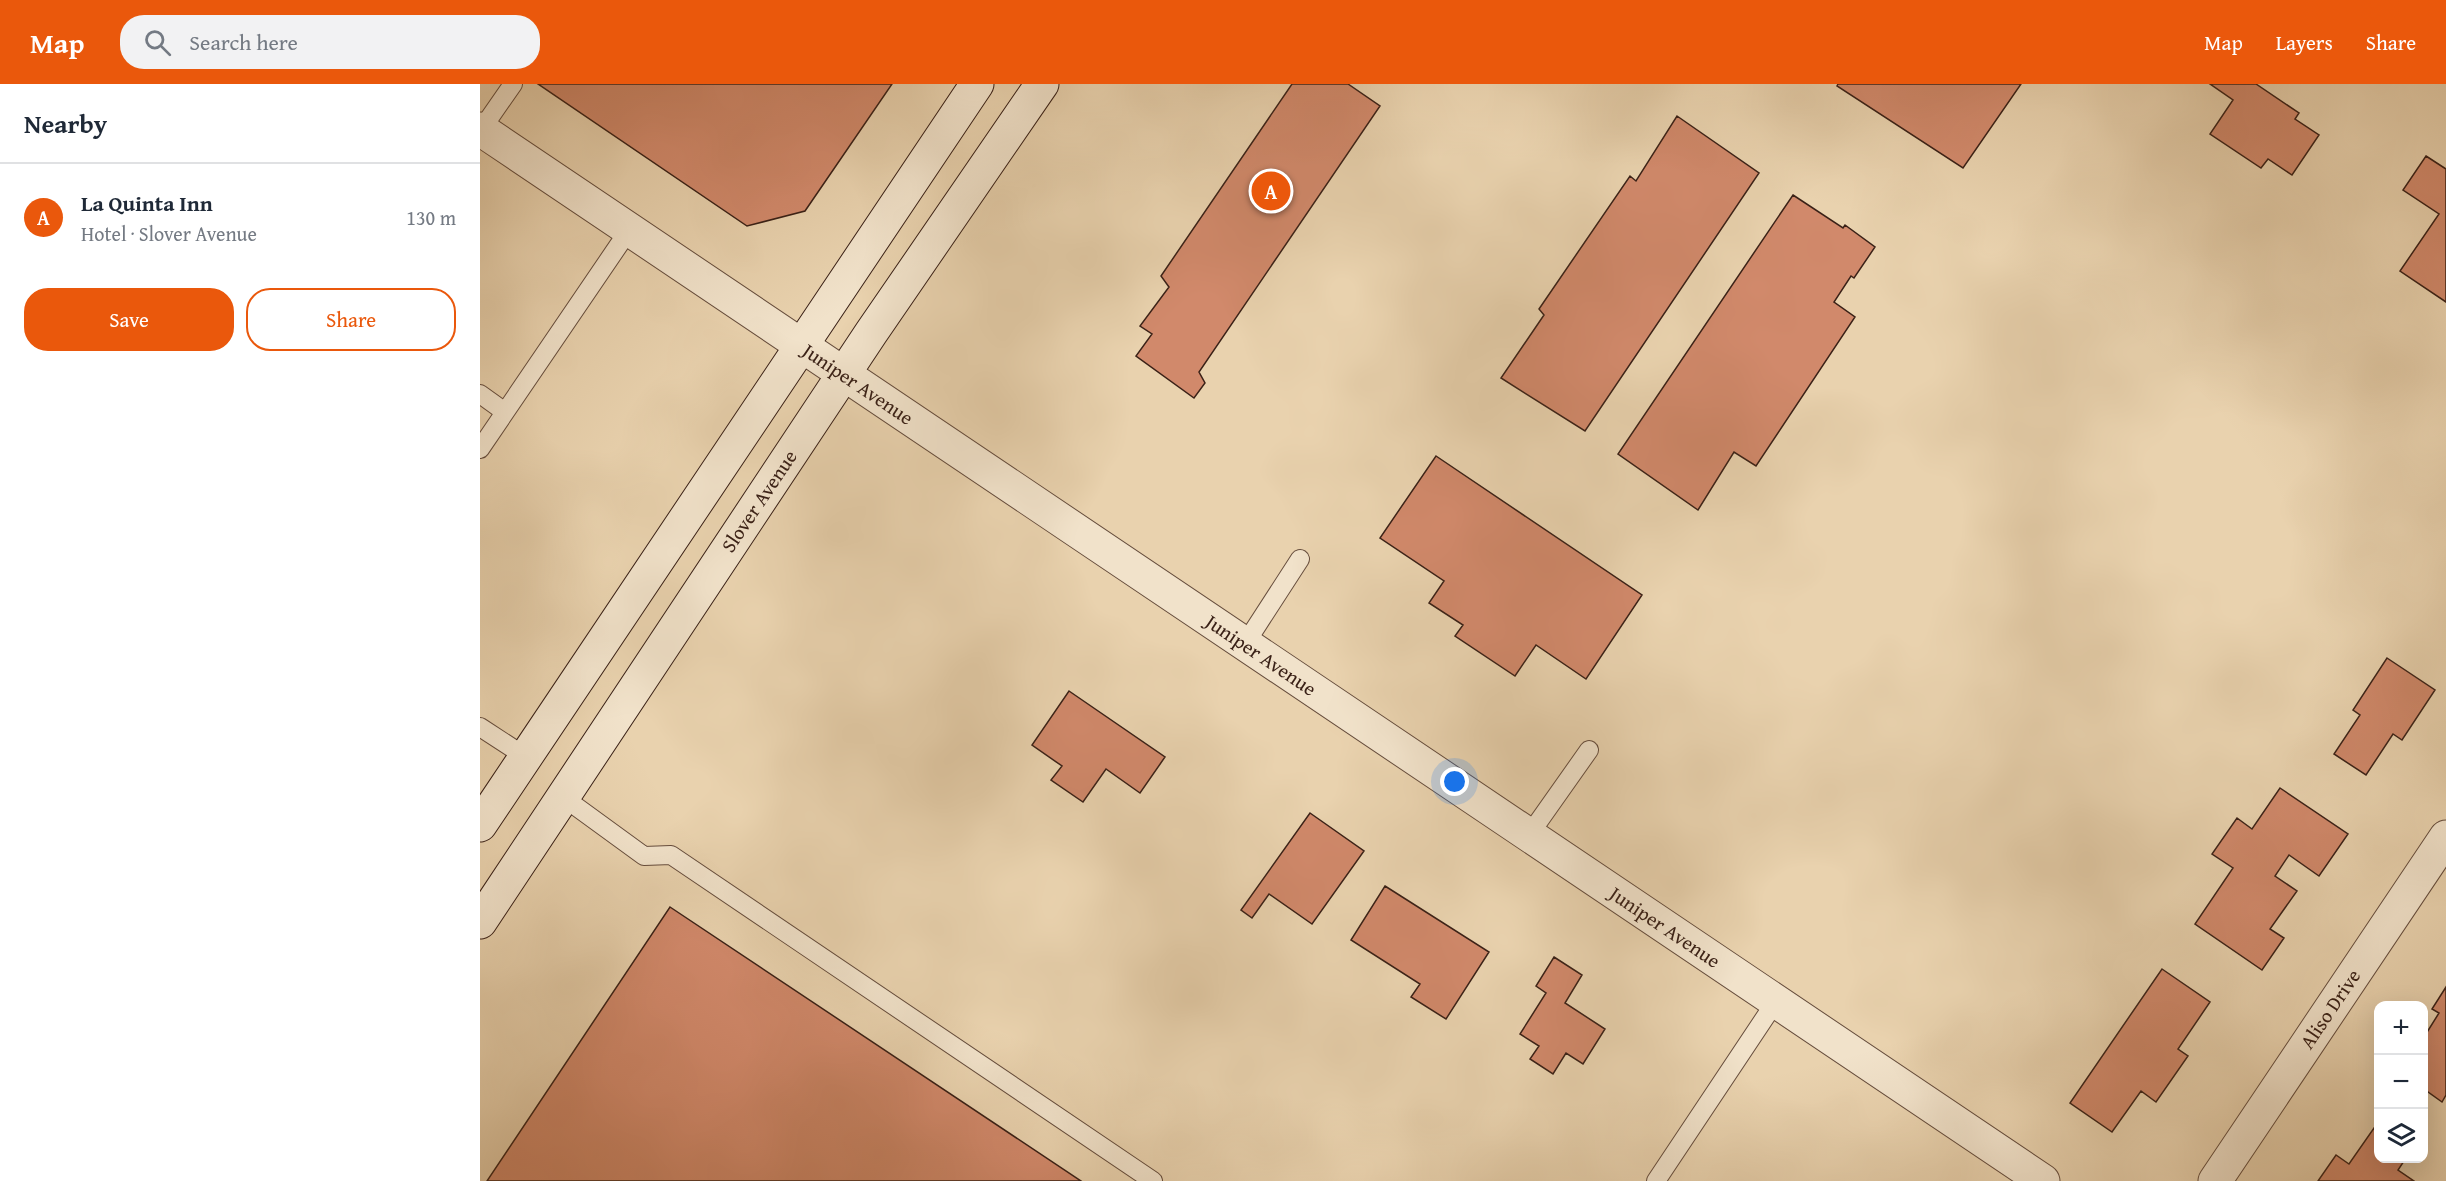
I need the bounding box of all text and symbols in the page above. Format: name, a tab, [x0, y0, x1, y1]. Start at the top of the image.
search box	[120, 15, 540, 69]
text: Map	[30, 22, 84, 63]
icon: search	[141, 26, 174, 59]
text: Search here	[189, 26, 298, 58]
text: Map	[2204, 27, 2243, 58]
text: Layers	[2276, 27, 2333, 58]
text: Share	[2366, 27, 2416, 58]
text: Nearby	[24, 104, 107, 143]
pin: A	[1252, 168, 1290, 214]
text: La Quinta Inn	[81, 187, 213, 219]
text: A	[37, 203, 50, 232]
text: 130 m	[406, 203, 456, 232]
text: Hotel · Slover Avenue	[81, 219, 257, 248]
button: Save	[24, 288, 234, 351]
button: Share	[246, 288, 456, 351]
street label: Juniper Avenue	[795, 334, 920, 431]
street label: Slover Avenue	[714, 444, 804, 558]
street label: Juniper Avenue	[1198, 605, 1323, 702]
your location	[1440, 767, 1469, 796]
street label: Juniper Avenue	[1602, 877, 1727, 974]
street label: Aliso Drive	[2292, 963, 2367, 1054]
map controls	[2374, 1001, 2428, 1163]
button: +	[2374, 1001, 2428, 1055]
button: −	[2374, 1055, 2428, 1109]
button: layers	[2374, 1109, 2428, 1163]

